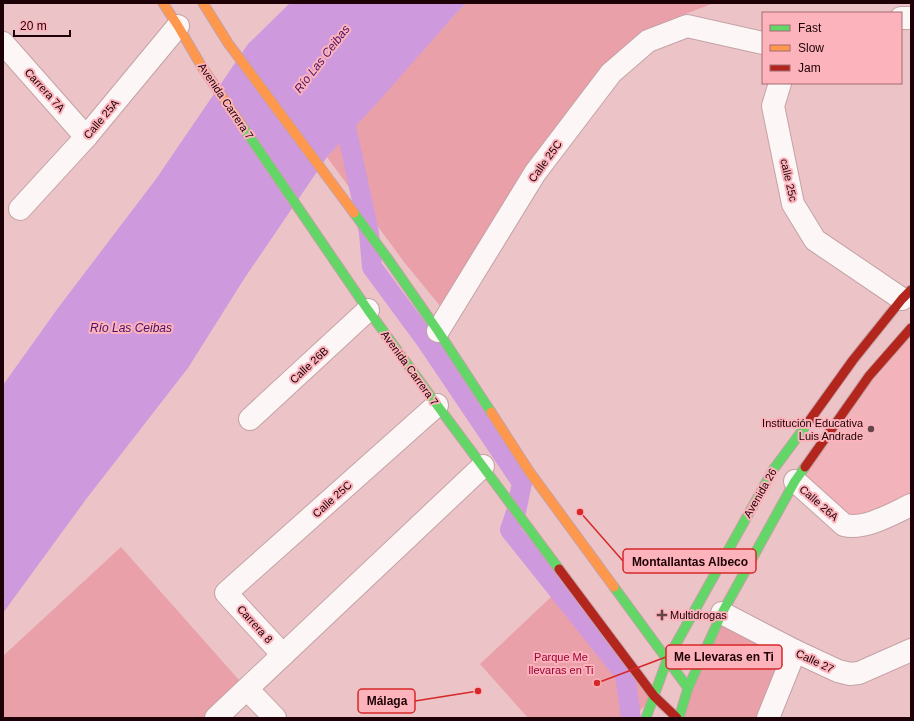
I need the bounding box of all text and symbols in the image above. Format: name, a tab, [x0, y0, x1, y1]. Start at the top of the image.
scale bar	[14, 12, 70, 38]
legend	[762, 12, 902, 84]
text: 20 m	[20, 19, 47, 33]
text: Fast	[798, 21, 822, 35]
water label: Río Las Ceibas	[291, 22, 353, 96]
text: Slow	[798, 41, 824, 55]
street label: Avenida Carrera 7	[196, 61, 256, 141]
text: Jam	[798, 61, 821, 75]
street label: Carrera 7A	[23, 66, 68, 114]
street label: Calle 25A	[81, 96, 121, 141]
street label: Calle 25C	[526, 138, 564, 184]
street label: calle 25c	[778, 157, 800, 203]
water label: Río Las Ceibas	[90, 321, 172, 335]
street label: Avenida Carrera 7	[379, 328, 441, 408]
street label: Calle 26B	[287, 344, 331, 386]
place label: Institución Educativa Luis Andrade	[762, 417, 864, 442]
marker: Institución Educativa Luis Andrade	[866, 424, 876, 434]
street label: Avenida 26	[741, 466, 779, 520]
street label: Calle 25C	[310, 478, 354, 520]
street label: Calle 26A	[797, 483, 841, 524]
callout: Montallantas Albeco	[623, 549, 756, 573]
text: Montallantas Albeco	[632, 555, 748, 569]
street label: Carrera 8	[235, 603, 275, 645]
place label: Multidrogas	[670, 609, 727, 621]
marker: Multidrogas	[657, 610, 667, 620]
callout: Me Llevaras en Ti	[666, 645, 782, 669]
street label: Calle 27	[794, 647, 836, 675]
text: Me Llevaras en Ti	[674, 650, 774, 664]
park label: Parque Me llevaras en Ti	[529, 651, 593, 676]
callout: Málaga	[358, 689, 415, 713]
text: Málaga	[367, 694, 408, 708]

